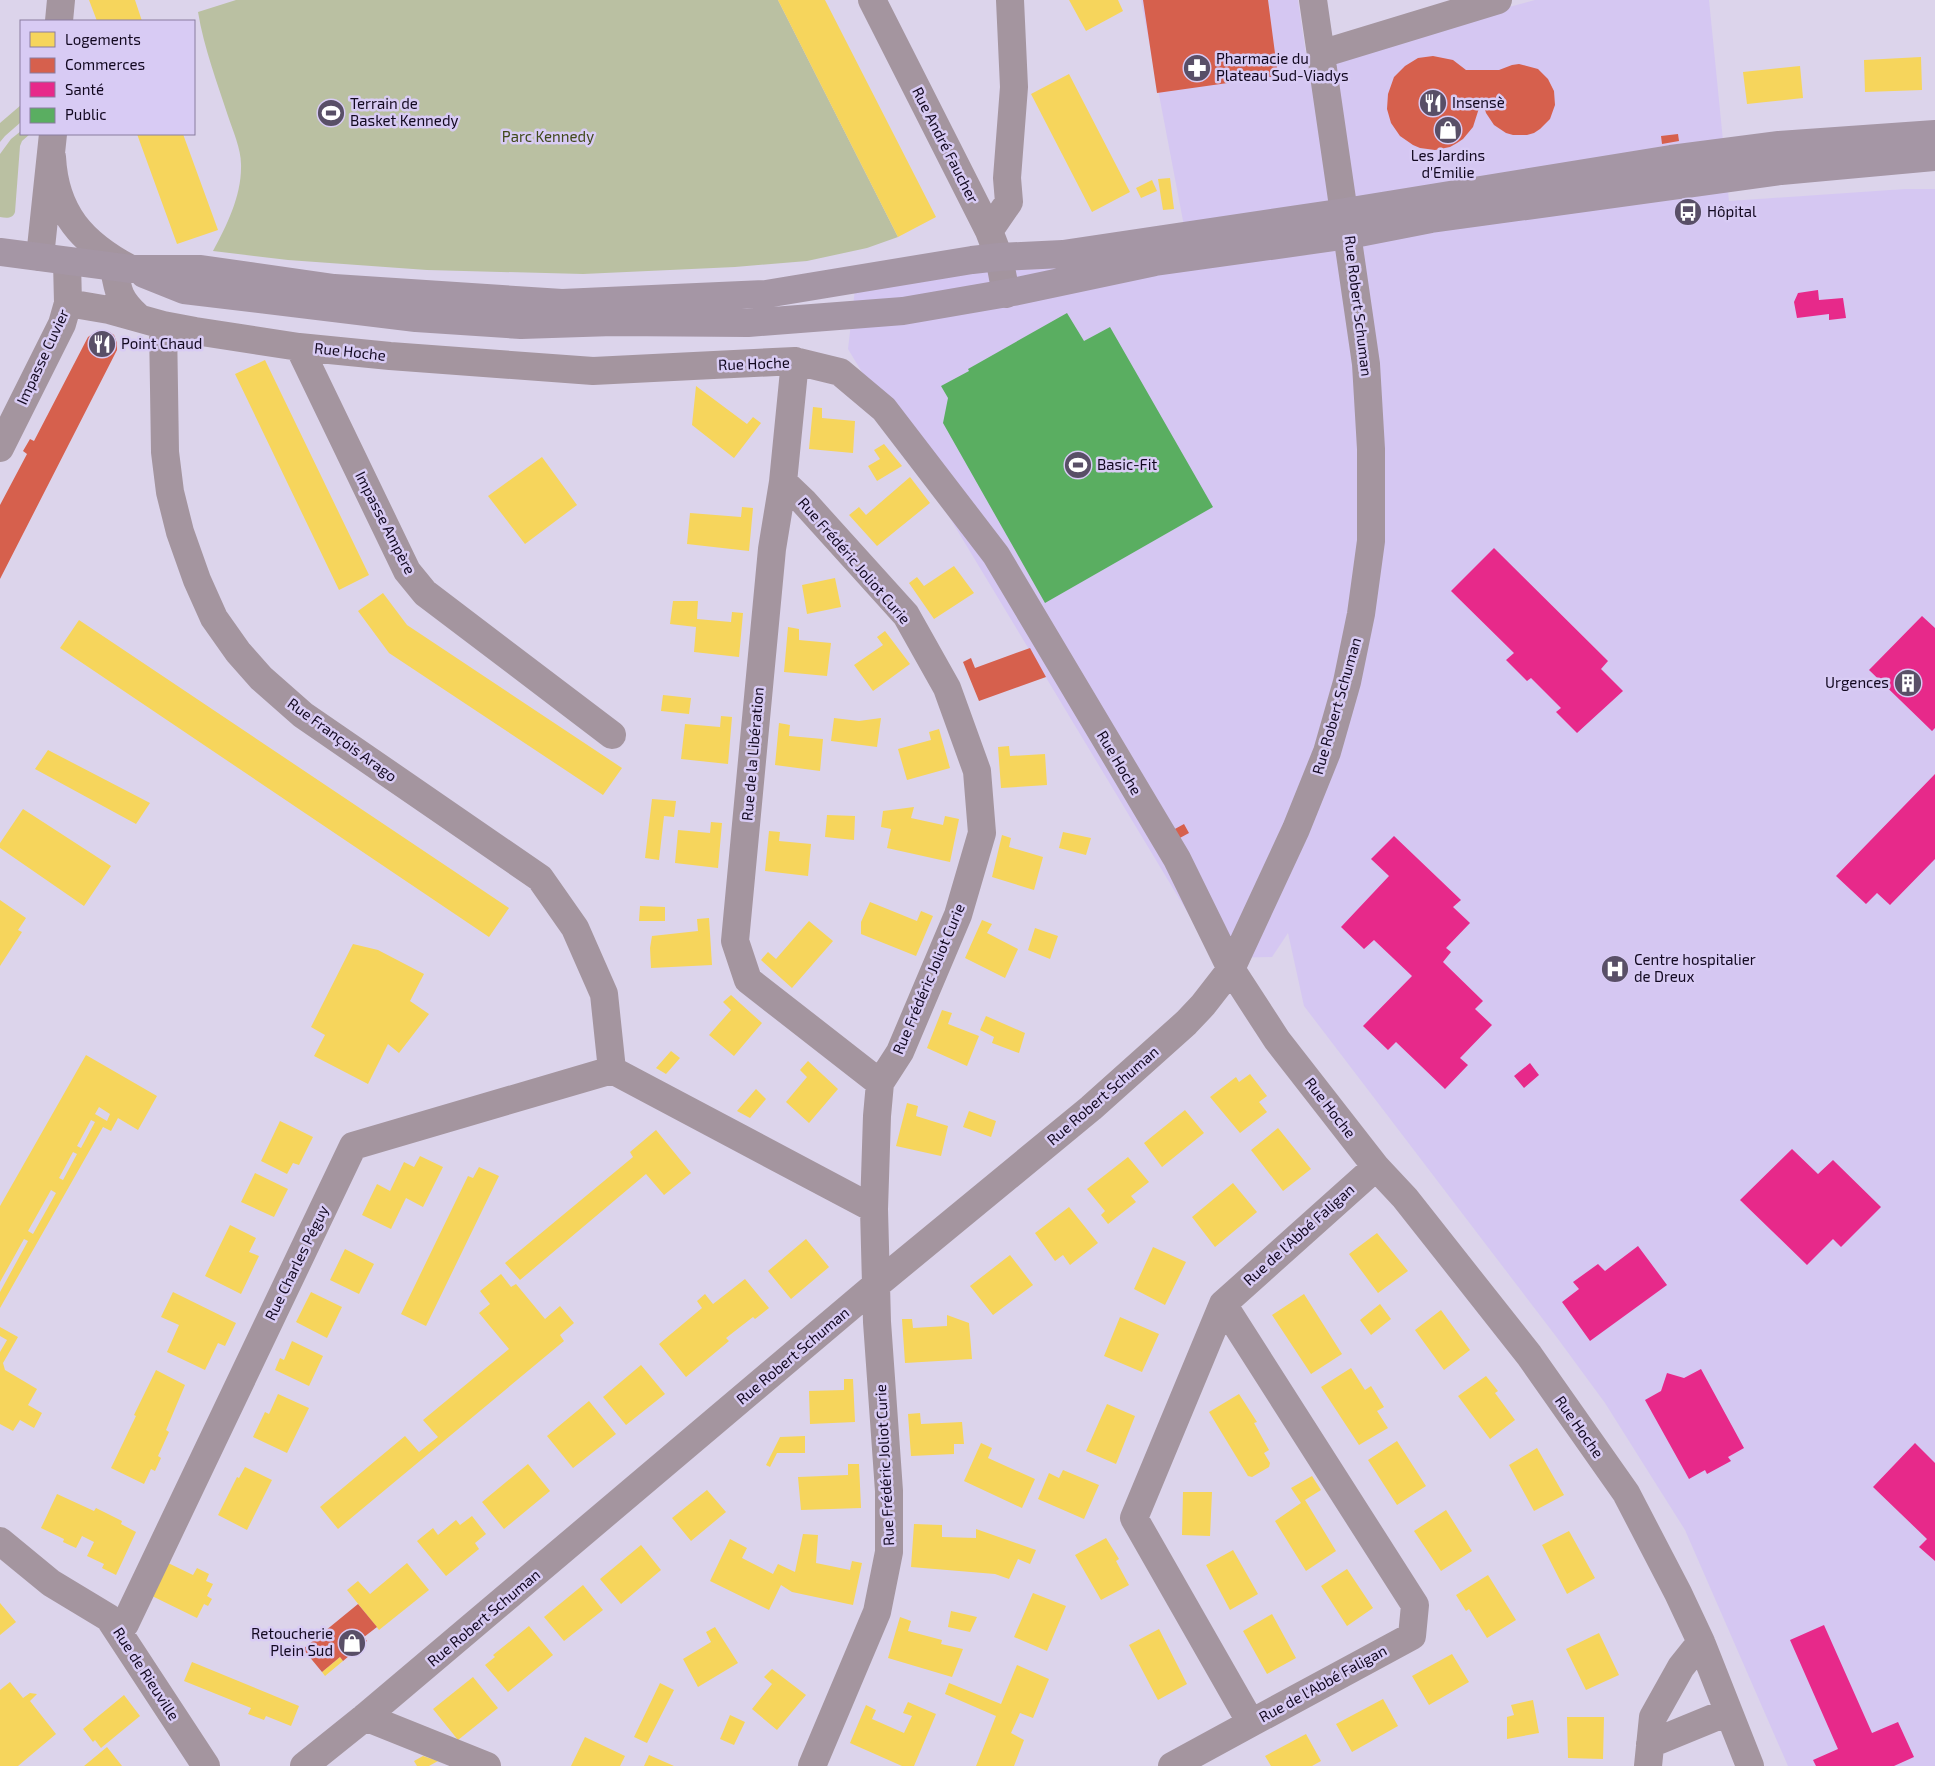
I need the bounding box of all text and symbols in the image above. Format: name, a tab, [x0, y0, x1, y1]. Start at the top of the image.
legend	[20, 20, 195, 135]
text: Logements	[65, 30, 141, 48]
place label: Pharmacie du Plateau Sud-Viadys	[1216, 49, 1349, 84]
pharmacy icon: Pharmacie du Plateau Sud-Viadys	[1182, 53, 1212, 83]
text: Commerces	[65, 55, 145, 73]
text: Santé	[65, 80, 104, 98]
street label: Rue André Faucher	[909, 84, 983, 205]
restaurant icon: Insensè	[1418, 88, 1448, 118]
place label: Insensè	[1452, 93, 1505, 111]
place label: Terrain de Basket Kennedy	[350, 94, 458, 129]
sports icon: Terrain de Basket Kennedy	[316, 98, 346, 128]
text: Public	[65, 105, 106, 123]
shop icon: Les Jardins d'Emilie	[1433, 115, 1463, 145]
park label: Parc Kennedy	[502, 127, 594, 145]
place label: Les Jardins d'Emilie	[1411, 146, 1485, 181]
bus stop icon: Hôpital	[1673, 197, 1703, 227]
place label: Hôpital	[1707, 202, 1757, 220]
street label: Rue Robert Schuman	[1341, 234, 1377, 377]
street label: Impasse Cuvier	[12, 306, 72, 407]
restaurant icon: Point Chaud	[87, 329, 117, 359]
place label: Point Chaud	[121, 334, 202, 352]
street label: Rue Hoche	[313, 338, 387, 364]
street label: Rue Hoche	[718, 353, 790, 373]
sports icon: Basic-Fit	[1063, 450, 1093, 480]
place label: Basic-Fit	[1097, 455, 1157, 473]
street label: Impasse Ampère	[352, 468, 420, 577]
street label: Rue Frédéric Joliot Curie	[795, 493, 915, 627]
street label: Rue Robert Schuman	[1308, 635, 1364, 776]
building icon: Urgences	[1893, 668, 1923, 698]
place label: Urgences	[1825, 673, 1889, 691]
street label: Rue de la Libération	[737, 686, 767, 822]
street label: Rue François Arago	[284, 694, 401, 786]
street label: Rue Hoche	[1094, 727, 1146, 798]
street label: Rue Frédéric Joliot Curie	[888, 901, 968, 1057]
place label: Centre hospitalier de Dreux	[1634, 950, 1756, 985]
hospital icon: Centre hospitalier de Dreux	[1600, 954, 1630, 984]
street label: Rue Robert Schuman	[1043, 1042, 1162, 1149]
street label: Rue Hoche	[1302, 1074, 1360, 1141]
street label: Rue de l'Abbé Faligan	[1239, 1180, 1358, 1289]
street label: Rue Charles Péguy	[260, 1202, 332, 1323]
street label: Rue Robert Schuman	[732, 1303, 852, 1408]
street label: Rue Frédéric Joliot Curie	[871, 1384, 897, 1546]
street label: Rue Hoche	[1552, 1392, 1608, 1461]
street label: Rue Robert Schuman	[423, 1565, 543, 1670]
street label: Rue de Rieuville	[110, 1623, 184, 1723]
place label: Retoucherie Plein Sud	[251, 1624, 333, 1659]
shop icon: Retoucherie Plein Sud	[337, 1628, 367, 1658]
street label: Rue de l'Abbé Faligan	[1256, 1641, 1389, 1726]

